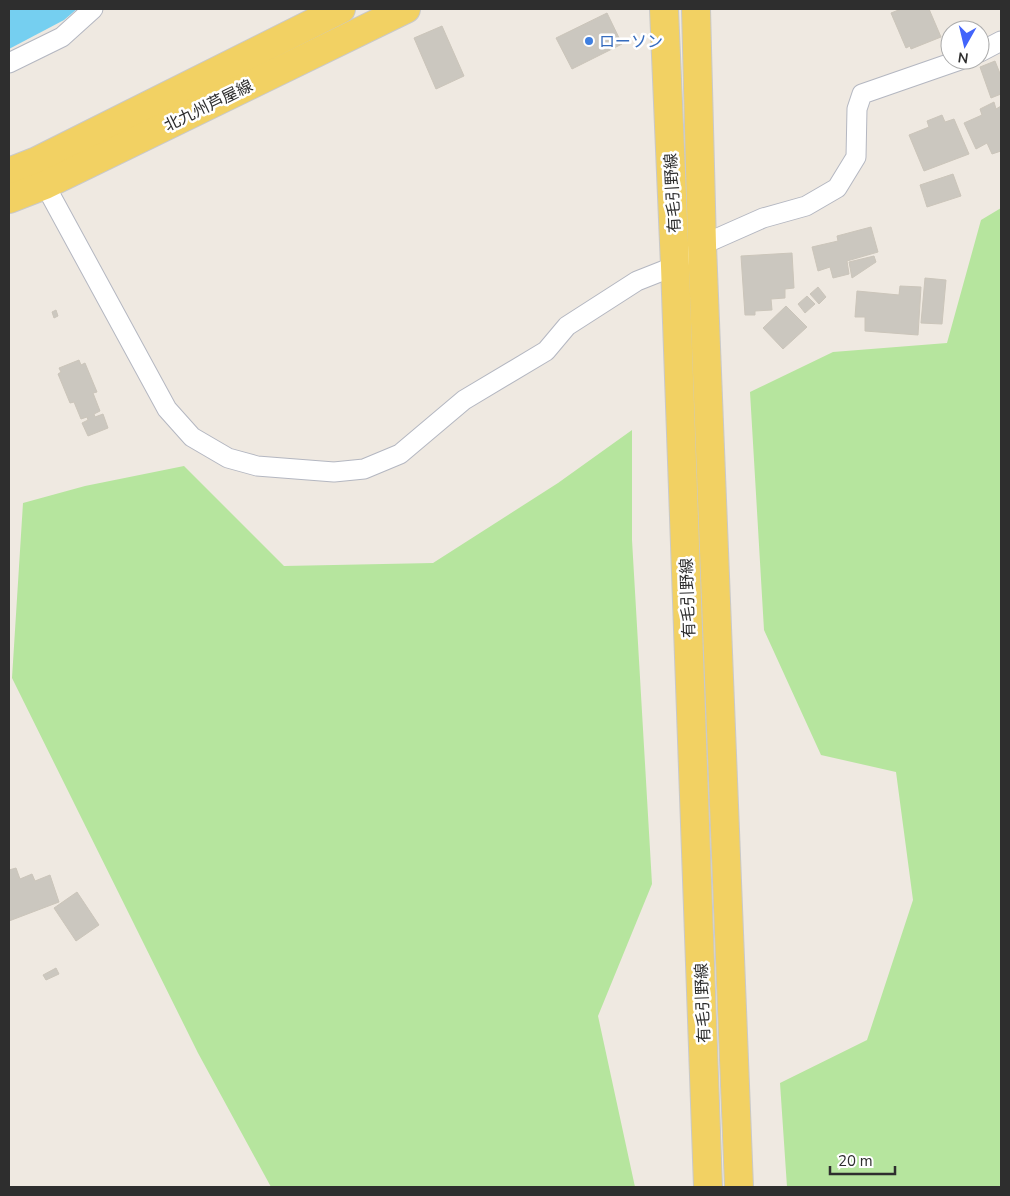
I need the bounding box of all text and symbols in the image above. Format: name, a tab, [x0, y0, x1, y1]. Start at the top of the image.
north arrow	[940, 20, 990, 70]
place label: ローソン	[599, 31, 663, 53]
marker: ローソン	[583, 35, 595, 47]
text: N	[957, 47, 970, 68]
street label: 北九州芦屋線	[160, 75, 256, 137]
street label: 有毛引野線	[660, 152, 686, 233]
street label: 有毛引野線	[676, 558, 700, 638]
street label: 有毛引野線	[691, 963, 715, 1043]
scale bar	[830, 1144, 895, 1176]
text: 20 m	[838, 1151, 873, 1171]

